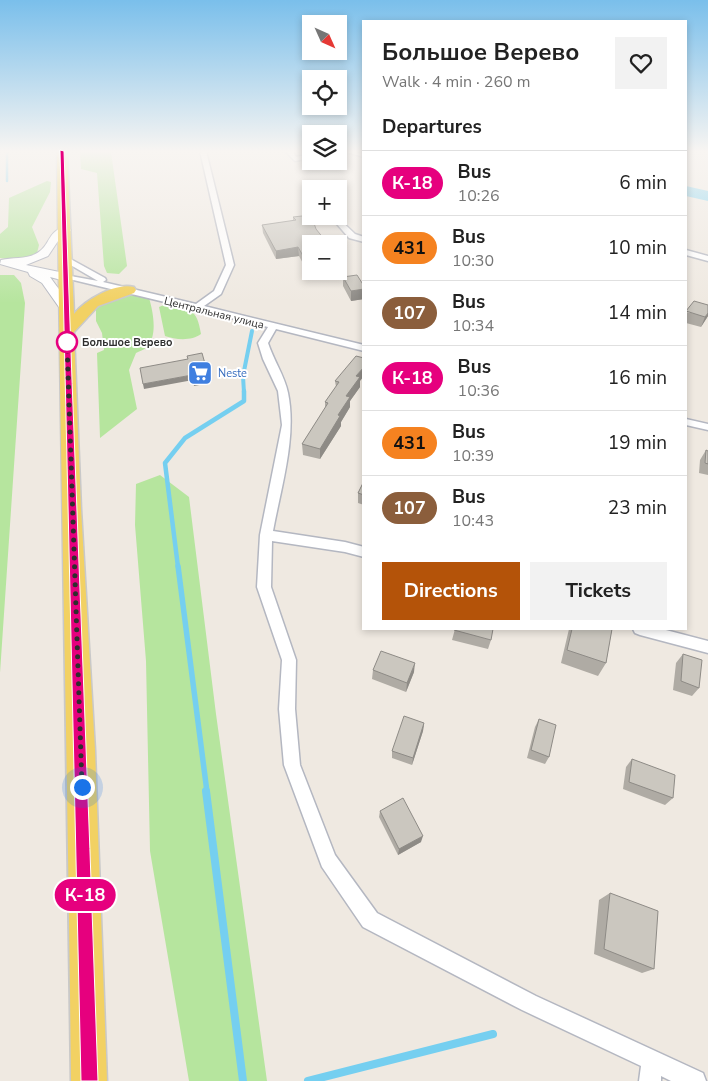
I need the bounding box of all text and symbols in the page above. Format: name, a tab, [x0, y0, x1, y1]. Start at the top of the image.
north arrow	[302, 15, 348, 60]
map controls	[302, 15, 347, 280]
text: Большое Верево	[382, 36, 579, 68]
button: heart	[615, 37, 667, 89]
button: locate	[302, 70, 347, 115]
text: Walk · 4 min · 260 m	[382, 71, 530, 93]
text: Departures	[382, 114, 482, 140]
button: layers	[302, 125, 347, 170]
text: Bus	[458, 159, 491, 185]
text: 6 min	[619, 170, 667, 196]
text: К-18	[392, 171, 433, 195]
button: +	[302, 180, 347, 225]
text: 10:26	[458, 185, 500, 207]
text: Bus	[452, 224, 485, 250]
button: −	[302, 235, 347, 280]
text: 10 min	[608, 235, 667, 261]
text: 431	[393, 236, 426, 260]
text: 10:30	[452, 250, 494, 272]
text: Bus	[452, 289, 485, 315]
street label: Центральная улица	[162, 293, 266, 333]
text: 14 min	[608, 300, 667, 326]
text: 107	[393, 301, 426, 325]
text: 10:34	[452, 315, 494, 337]
marker: Большое Верево	[56, 331, 78, 353]
place label: Большое Верево	[82, 335, 172, 350]
text: Bus	[458, 354, 491, 380]
supermarket icon: Neste	[187, 360, 213, 386]
text: 16 min	[608, 365, 667, 391]
place label: Neste	[218, 366, 247, 381]
text: К-18	[392, 366, 433, 390]
text: 10:36	[458, 380, 500, 402]
text: Bus	[452, 419, 485, 445]
text: 19 min	[608, 430, 667, 456]
text: 431	[393, 431, 426, 455]
text: 10:39	[452, 445, 494, 467]
text: Bus	[452, 484, 485, 510]
text: 23 min	[608, 495, 667, 521]
text: 107	[393, 496, 426, 520]
text: 10:43	[452, 510, 494, 532]
button: Directions	[382, 562, 520, 620]
button: Tickets	[530, 562, 667, 620]
your location	[70, 775, 95, 800]
line badge: К-18	[50, 879, 120, 911]
text: К-18	[65, 883, 105, 907]

